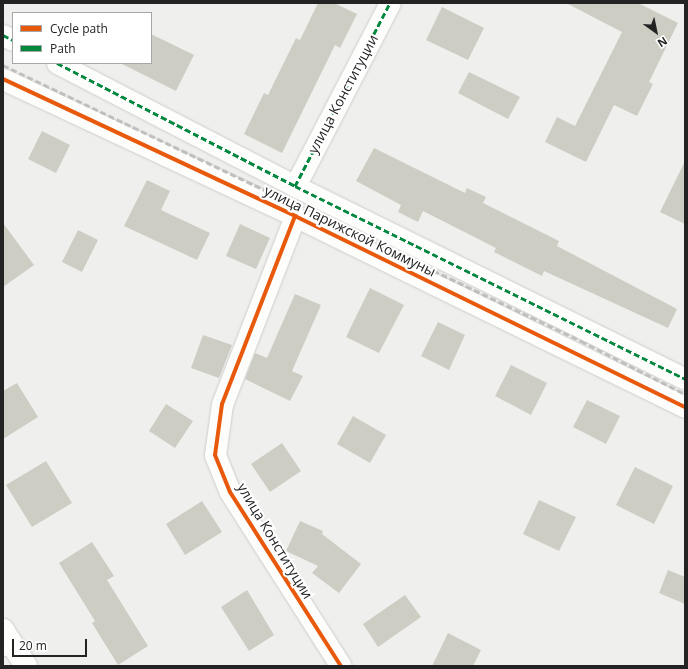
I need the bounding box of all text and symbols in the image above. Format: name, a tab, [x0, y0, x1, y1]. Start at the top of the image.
legend	[12, 12, 152, 64]
north arrow	[636, 12, 676, 52]
text: Cycle path	[50, 20, 108, 37]
street label: улица Конституции	[305, 32, 381, 156]
text: N	[655, 34, 671, 51]
text: Path	[50, 40, 76, 57]
street label: улица Парижской Коммуны	[261, 182, 439, 280]
street label: улица Конституции	[234, 480, 316, 602]
scale bar	[14, 631, 89, 657]
text: 20 m	[19, 637, 47, 654]

